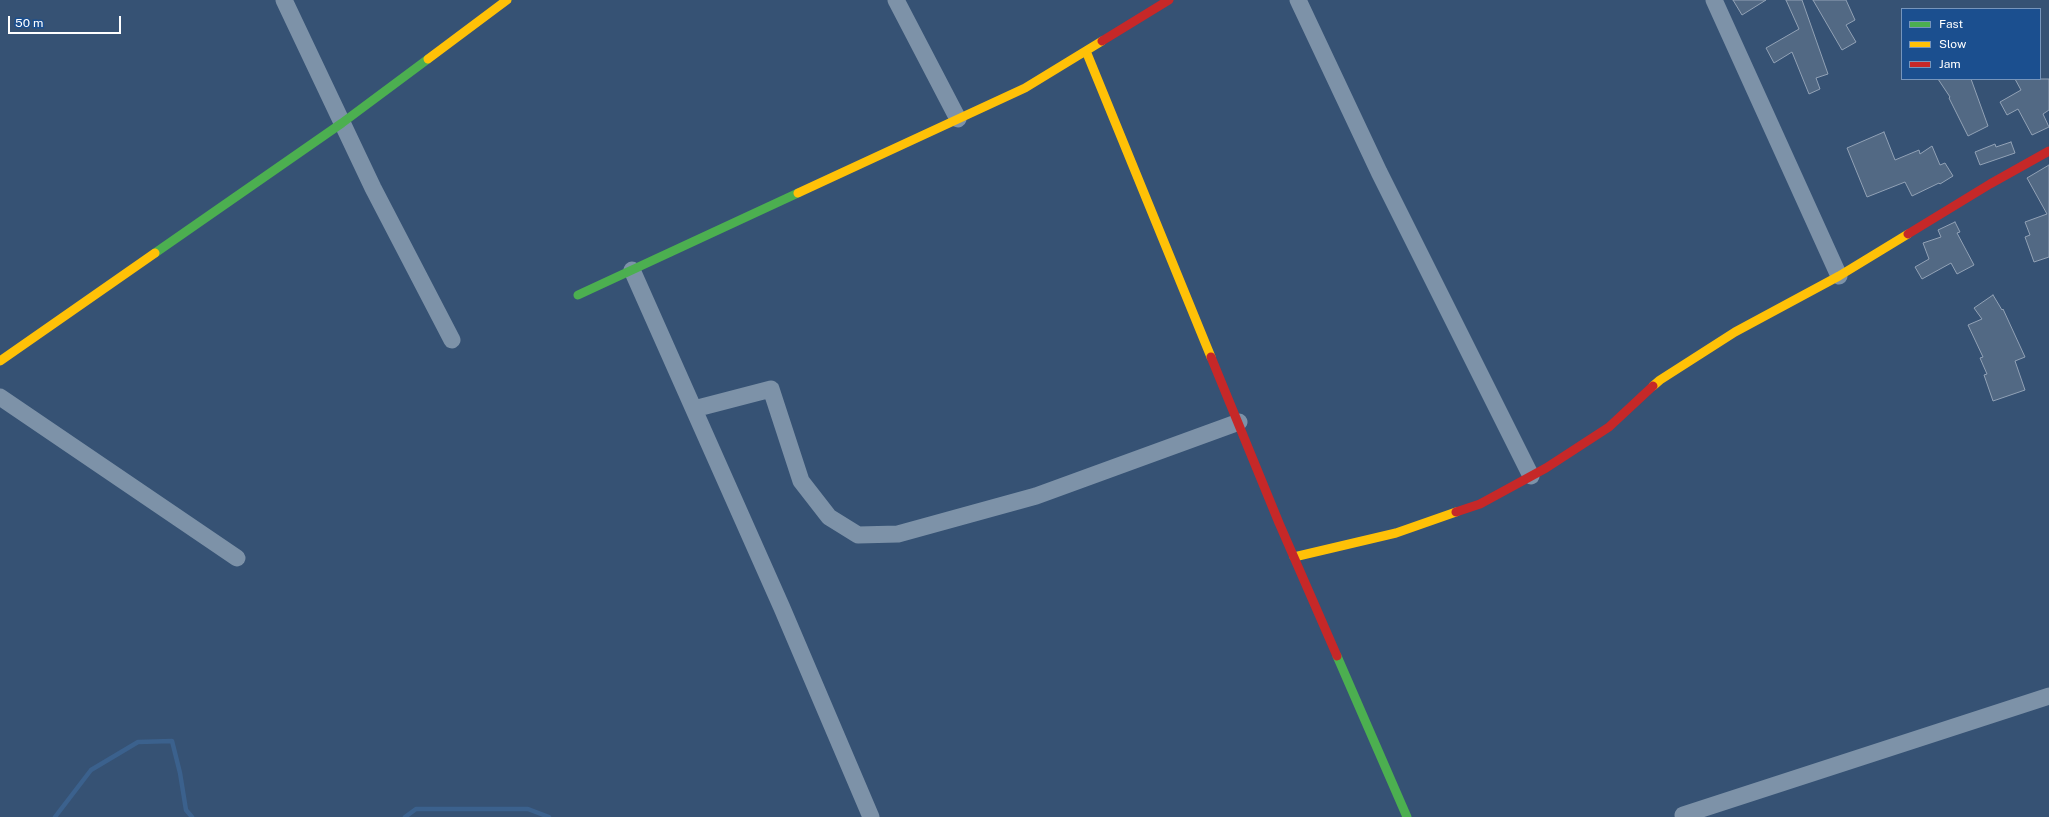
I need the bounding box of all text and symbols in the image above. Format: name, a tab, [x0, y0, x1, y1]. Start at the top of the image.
scale bar	[10, 8, 123, 34]
legend	[1901, 8, 2041, 80]
text: 50 m	[15, 16, 43, 30]
text: Fast	[1939, 17, 1963, 31]
text: Slow	[1939, 37, 1966, 51]
text: Jam	[1939, 57, 1961, 71]

